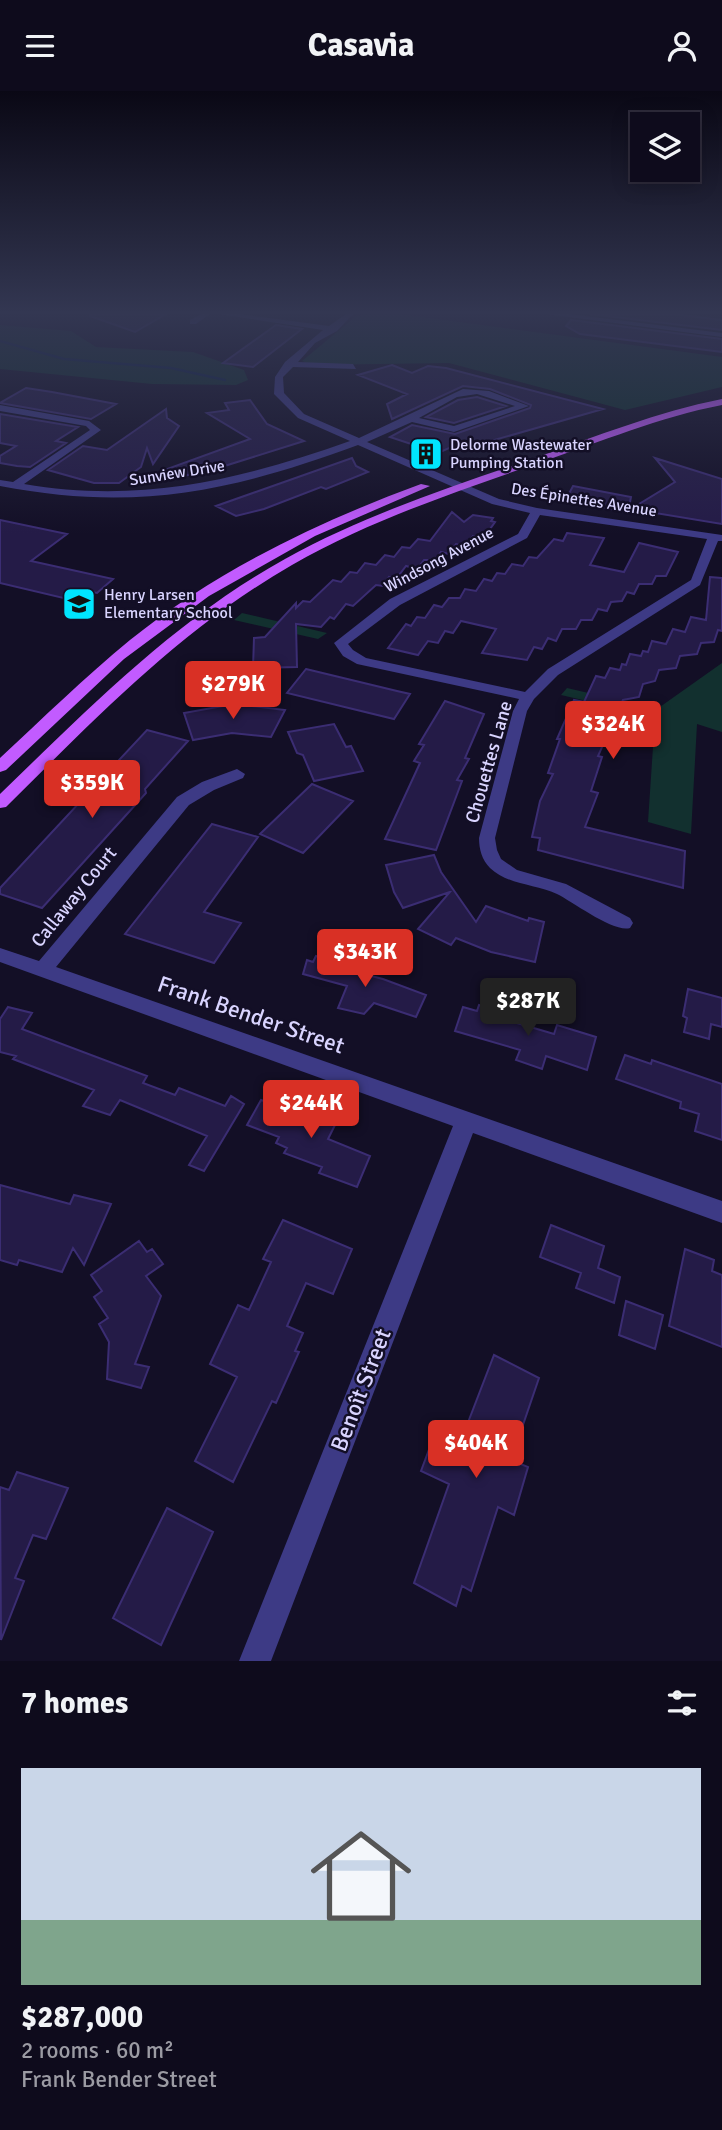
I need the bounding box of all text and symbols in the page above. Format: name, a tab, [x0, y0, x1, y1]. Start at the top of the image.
text: Casavia	[308, 26, 414, 65]
icon: menu	[21, 27, 59, 65]
icon: person	[663, 27, 701, 65]
map controls	[630, 112, 700, 182]
button: layers	[630, 112, 700, 182]
building icon: Delorme Wastewater Pumping Station	[407, 435, 445, 473]
place label: Delorme Wastewater Pumping Station	[450, 435, 592, 473]
street label: Sunview Drive	[128, 456, 226, 490]
street label: Des Épinettes Avenue	[510, 479, 658, 521]
street label: Windsong Avenue	[381, 523, 497, 597]
school or university icon: Henry Larsen Elementary School	[60, 585, 98, 623]
place label: Henry Larsen Elementary School	[104, 585, 233, 623]
pin: $279K	[184, 661, 282, 721]
text: $279K	[201, 669, 265, 698]
street label: Chouettes Lane	[460, 698, 518, 826]
pin: $324K	[564, 701, 662, 761]
text: $324K	[581, 709, 645, 738]
pin: $359K	[43, 761, 141, 820]
text: $359K	[60, 768, 124, 797]
street label: Callaway Court	[26, 841, 122, 952]
pin: $343K	[316, 929, 414, 989]
text: $343K	[333, 937, 397, 966]
street label: Frank Bender Street	[154, 969, 348, 1061]
pin: $287K	[479, 979, 577, 1038]
text: $287K	[496, 986, 560, 1015]
pin: $244K	[262, 1081, 360, 1140]
text: $244K	[279, 1088, 343, 1117]
street label: Benoît Street	[324, 1325, 398, 1455]
pin: $404K	[427, 1421, 525, 1480]
text: $404K	[444, 1428, 508, 1457]
icon: filters	[663, 1684, 701, 1722]
text: 7 homes	[21, 1685, 128, 1722]
icon: home	[298, 1813, 424, 1939]
text: $287,000	[21, 1999, 143, 2036]
text: 2 rooms · 60 m²	[21, 2036, 174, 2065]
text: Frank Bender Street	[21, 2065, 217, 2094]

